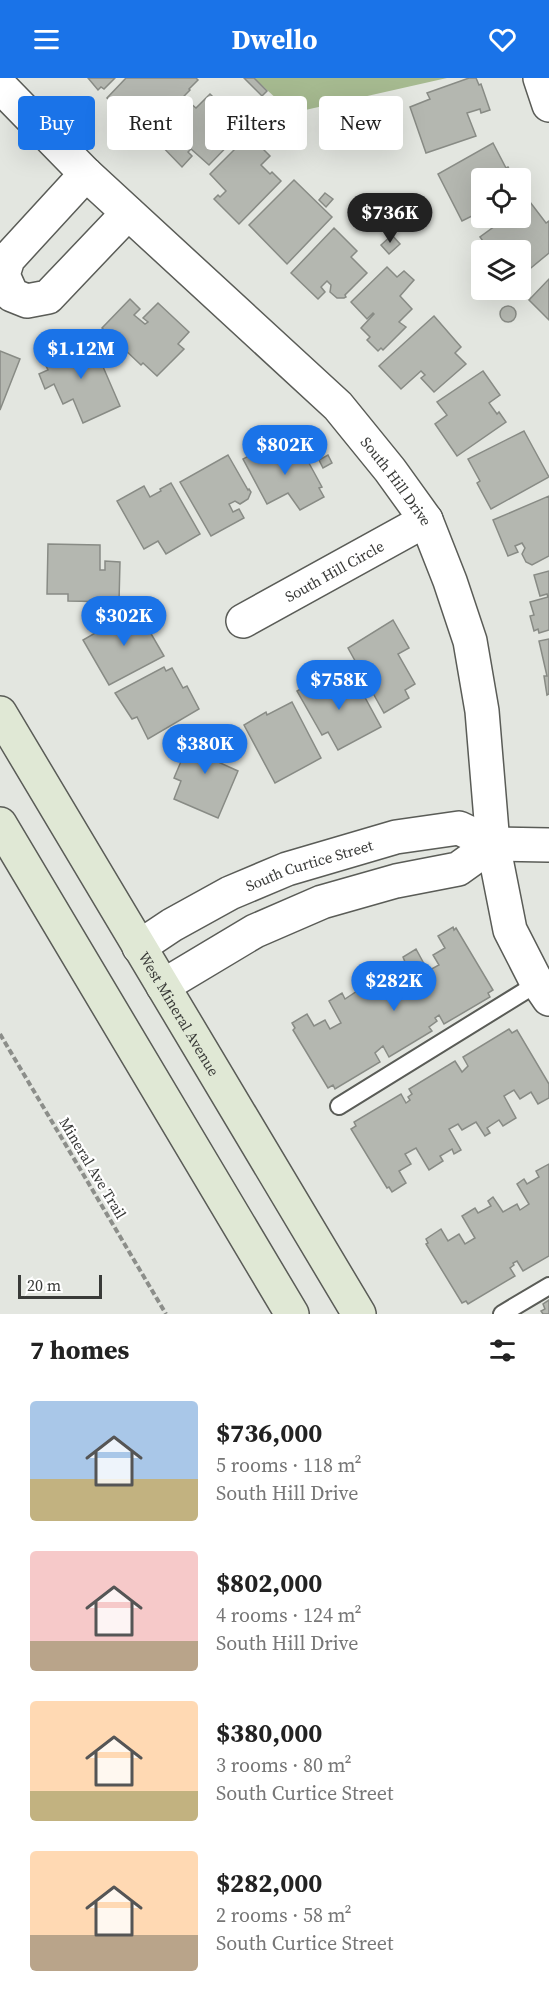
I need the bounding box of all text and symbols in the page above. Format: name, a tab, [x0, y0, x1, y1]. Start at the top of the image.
text: Dwello	[232, 21, 317, 58]
icon: menu	[30, 23, 63, 56]
icon: heart	[486, 23, 519, 56]
chip: Buy	[18, 96, 95, 150]
chip: Rent	[107, 96, 193, 150]
chip: Filters	[205, 96, 307, 150]
chip: New	[319, 96, 403, 150]
map controls	[471, 168, 531, 300]
button: locate	[471, 168, 531, 228]
pin: $736K	[348, 193, 432, 244]
text: $736K	[361, 198, 419, 226]
button: layers	[471, 240, 531, 300]
pin: $1.12M	[32, 329, 130, 380]
text: $1.12M	[47, 334, 115, 362]
pin: $802K	[243, 425, 327, 476]
text: $802K	[256, 430, 314, 458]
street label: South Hill Drive	[356, 432, 438, 529]
street label: South Hill Circle	[281, 535, 388, 607]
pin: $302K	[82, 596, 166, 647]
text: $302K	[95, 601, 153, 629]
pin: $758K	[297, 660, 381, 711]
text: $758K	[310, 665, 368, 693]
pin: $380K	[163, 724, 247, 775]
text: $380K	[176, 729, 234, 757]
street label: South Curtice Street	[242, 834, 375, 896]
street label: West Mineral Avenue	[134, 947, 225, 1080]
pin: $282K	[352, 961, 436, 1012]
text: $282K	[365, 966, 423, 994]
street label: Mineral Ave Trail	[54, 1113, 132, 1223]
scale bar	[18, 1272, 102, 1300]
text: 20 m	[27, 1274, 61, 1296]
text: 7 homes	[30, 1332, 129, 1368]
icon: filters	[486, 1334, 519, 1367]
text: $736,000	[216, 1415, 322, 1451]
icon: home	[78, 1425, 150, 1497]
text: 5 rooms · 118 m²	[216, 1451, 362, 1479]
text: South Hill Drive	[216, 1479, 358, 1507]
text: $802,000	[216, 1565, 322, 1601]
icon: home	[78, 1575, 150, 1647]
text: 4 rooms · 124 m²	[216, 1601, 362, 1629]
text: South Hill Drive	[216, 1629, 358, 1657]
text: $380,000	[216, 1715, 322, 1751]
icon: home	[78, 1725, 150, 1797]
text: 3 rooms · 80 m²	[216, 1751, 352, 1779]
text: South Curtice Street	[216, 1779, 394, 1807]
text: $282,000	[216, 1865, 322, 1901]
icon: home	[78, 1875, 150, 1947]
text: 2 rooms · 58 m²	[216, 1901, 352, 1929]
text: South Curtice Street	[216, 1929, 394, 1957]

